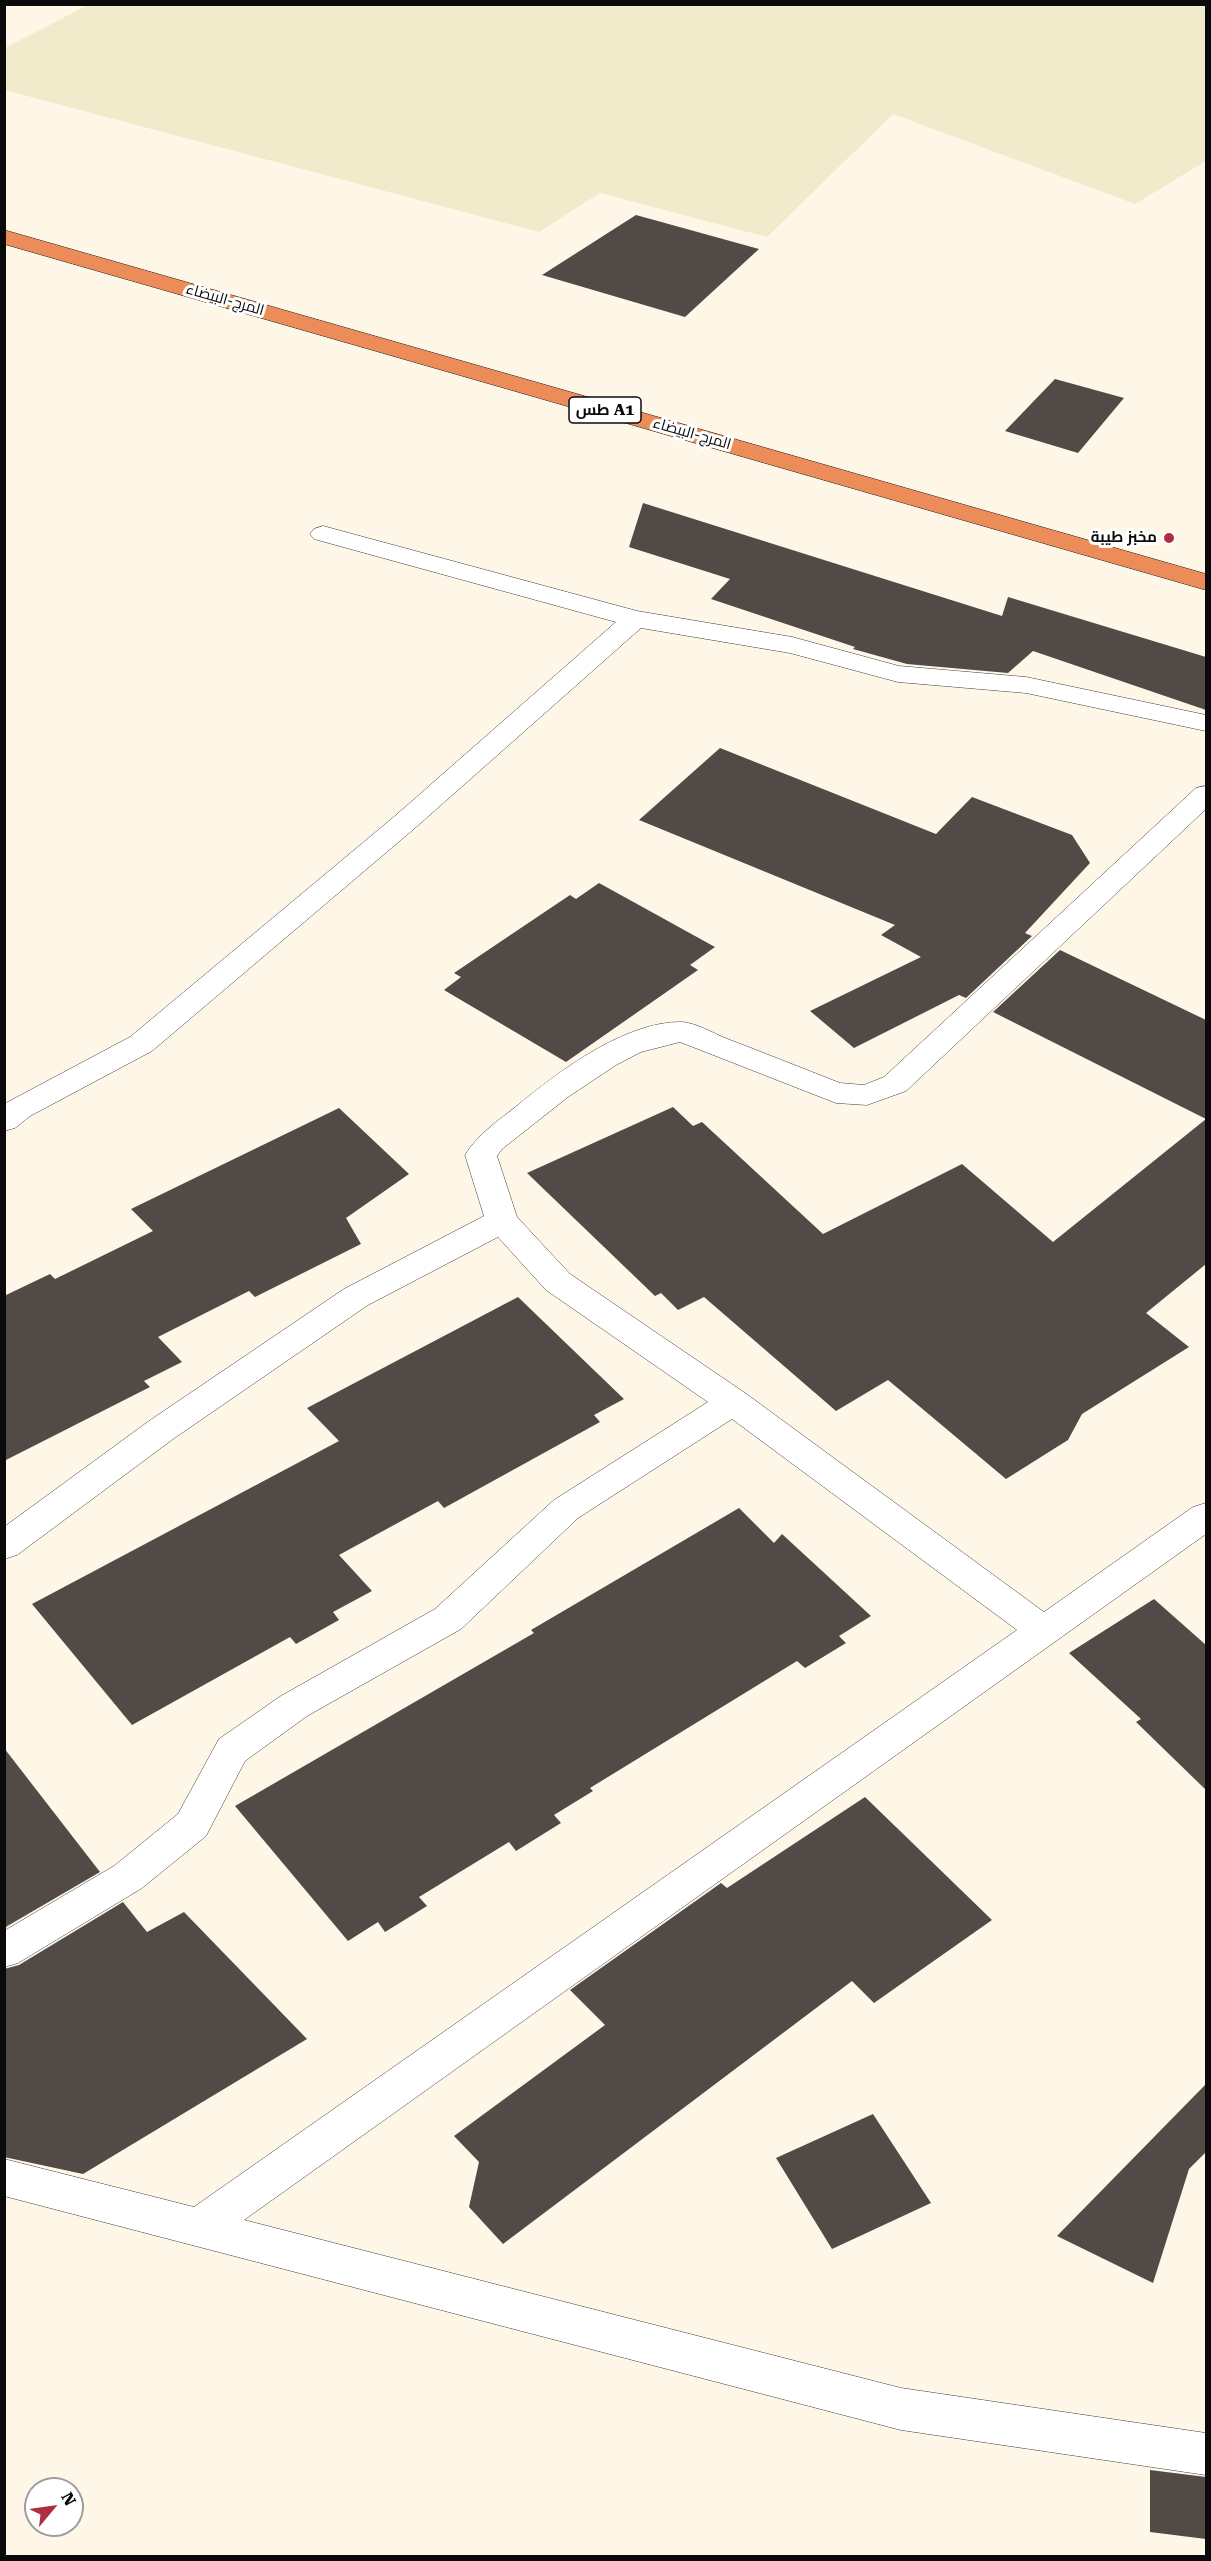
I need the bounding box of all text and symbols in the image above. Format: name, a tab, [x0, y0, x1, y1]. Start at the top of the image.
street label: المرج-البيضاء	[184, 280, 266, 320]
road number: طس A1	[569, 397, 641, 423]
street label: المرج-البيضاء	[651, 414, 733, 454]
place label: مخبز طيبة	[1091, 529, 1157, 547]
marker: مخبز طيبة	[1162, 531, 1176, 545]
north arrow	[24, 2477, 84, 2537]
text: N	[57, 2489, 80, 2509]

